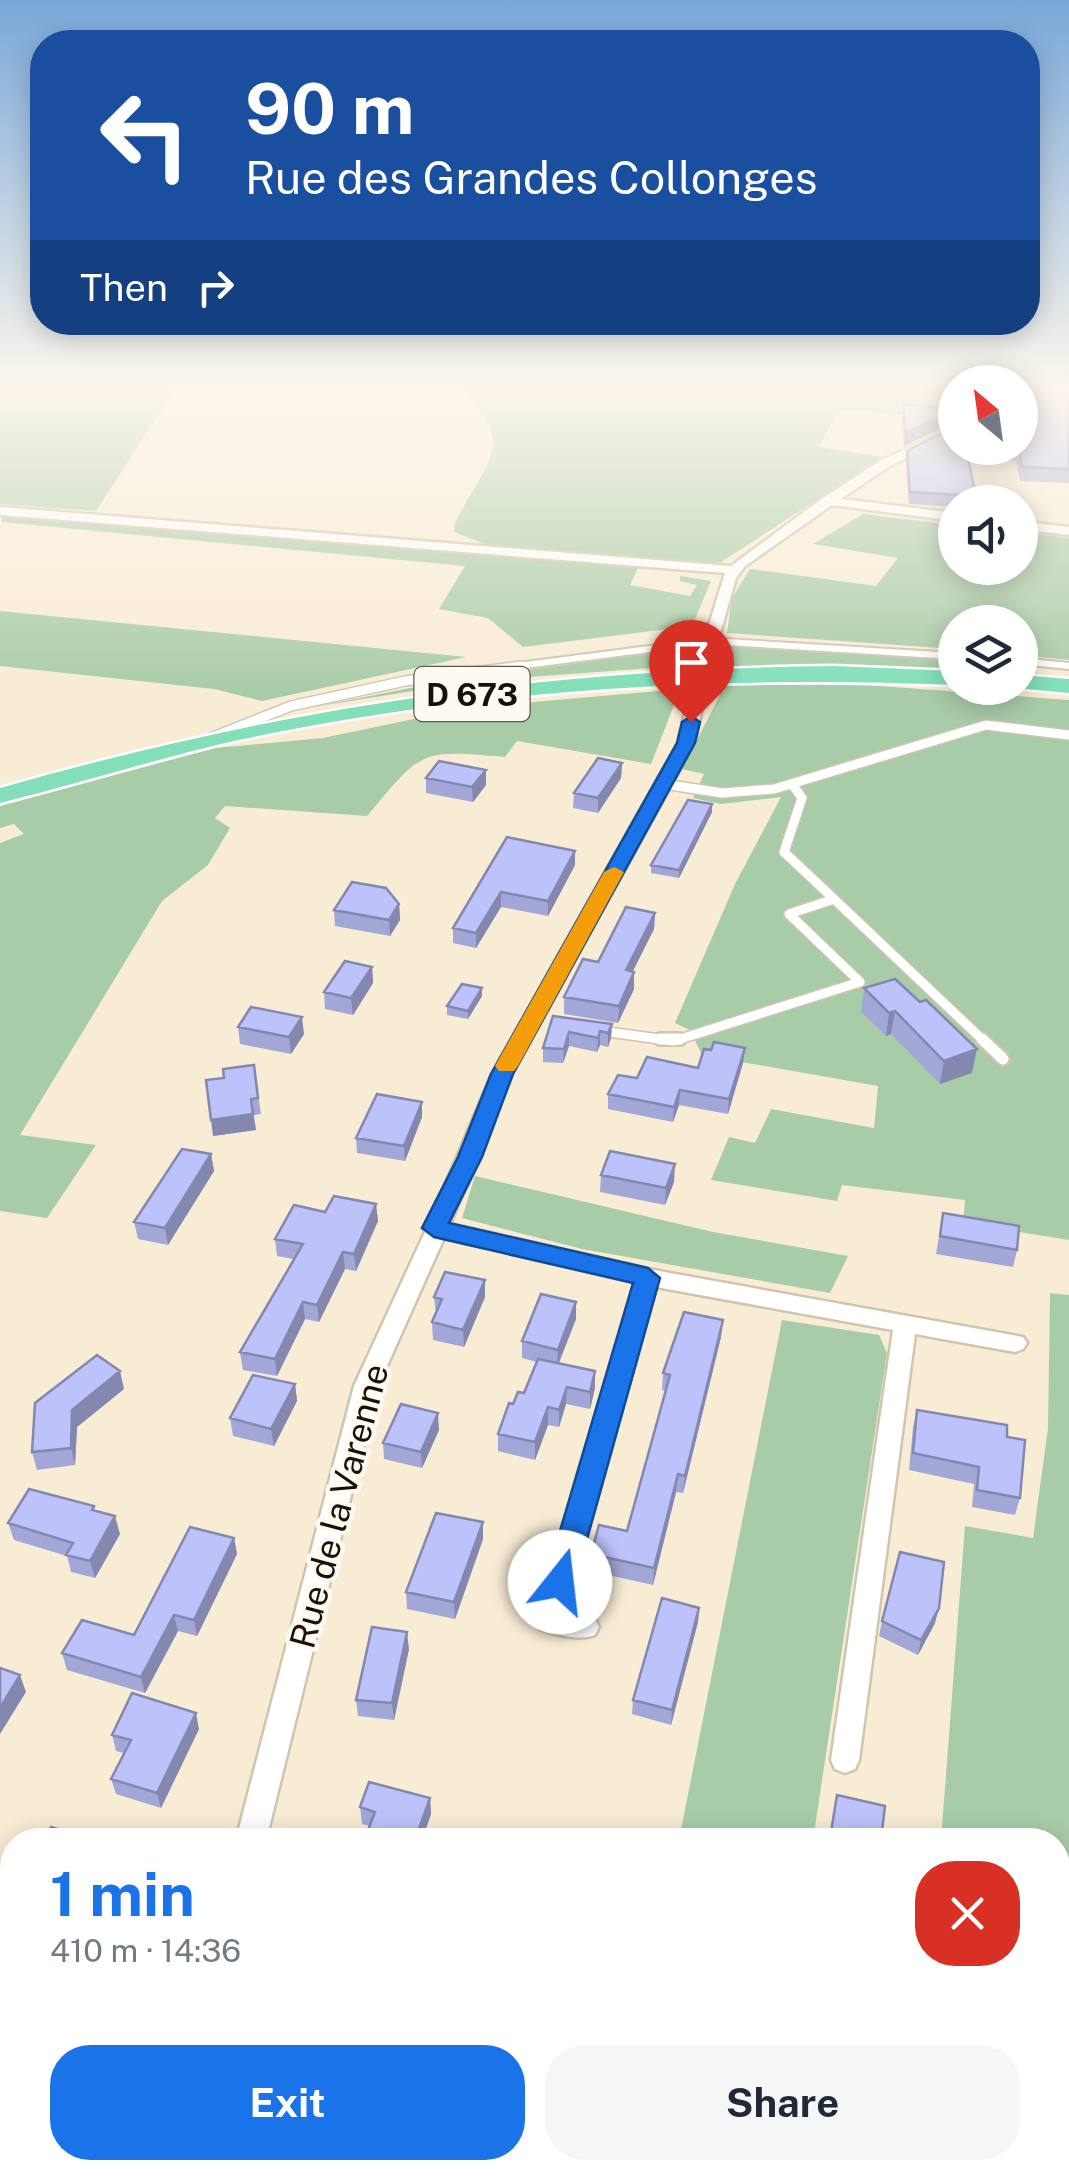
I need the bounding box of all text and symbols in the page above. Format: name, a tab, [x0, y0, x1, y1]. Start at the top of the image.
text: 90 m	[245, 67, 415, 150]
icon: left	[80, 70, 210, 200]
text: Rue des Grandes Collonges	[245, 151, 817, 204]
icon: right	[188, 260, 243, 315]
text: Then	[80, 265, 168, 310]
north arrow	[938, 365, 1038, 465]
map controls	[938, 365, 1038, 705]
button: sound	[938, 485, 1038, 585]
button: layers	[938, 605, 1038, 705]
pin	[649, 620, 734, 723]
icon: arrive	[664, 635, 719, 690]
road number: D 673	[414, 667, 530, 721]
street label: Rue de la Varenne	[281, 1359, 397, 1653]
position arrow	[508, 1530, 612, 1634]
text: 1 min	[50, 1859, 195, 1930]
button: close	[915, 1861, 1020, 1966]
text: 410 m · 14:36	[50, 1932, 241, 1969]
button: Exit	[50, 2045, 525, 2160]
button: Share	[545, 2045, 1020, 2160]

